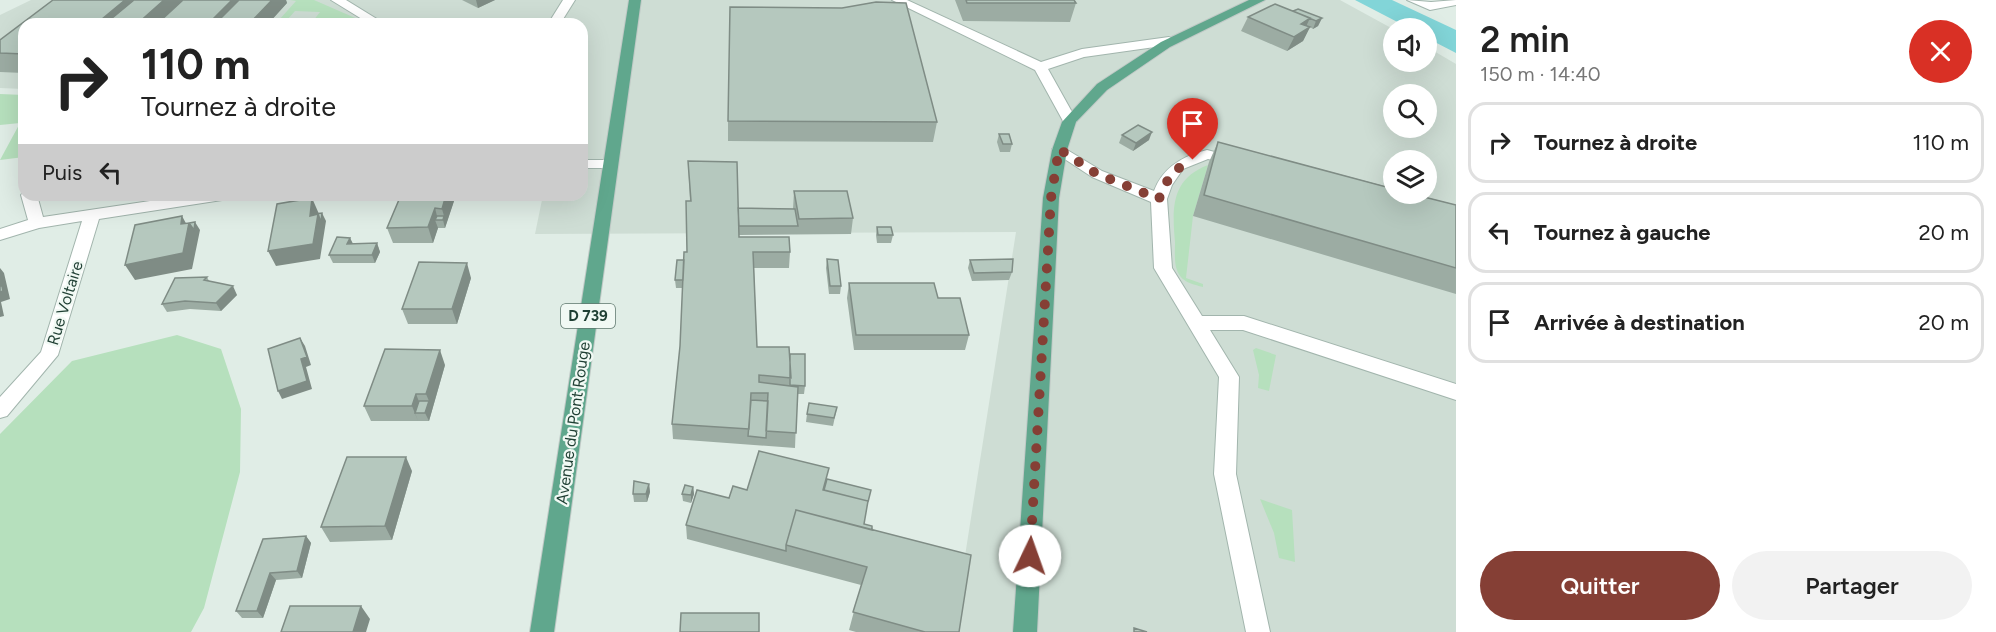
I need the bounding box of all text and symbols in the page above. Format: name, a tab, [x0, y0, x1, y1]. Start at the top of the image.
map controls	[1383, 18, 1437, 204]
button: sound	[1383, 18, 1437, 72]
text: 2 min	[1480, 18, 1570, 61]
button: close	[1909, 20, 1972, 83]
text: 110 m	[141, 39, 250, 90]
icon: right	[42, 42, 120, 120]
text: 150 m · 14:40	[1480, 62, 1600, 86]
button: search	[1383, 84, 1437, 138]
text: Tournez à droite	[141, 90, 336, 123]
pin	[1167, 98, 1218, 160]
icon: arrive	[1176, 107, 1209, 140]
icon: right	[1483, 126, 1516, 159]
text: Tournez à droite	[1534, 129, 1697, 156]
text: 110 m	[1913, 129, 1969, 156]
button: layers	[1383, 150, 1437, 204]
icon: left	[94, 156, 127, 189]
text: Puis	[42, 159, 82, 186]
icon: left	[1483, 216, 1516, 249]
text: Tournez à gauche	[1534, 219, 1710, 246]
text: 20 m	[1918, 219, 1969, 246]
street label: Rue Voltaire	[43, 258, 87, 347]
road number: D 739	[561, 304, 615, 328]
icon: arrive	[1483, 306, 1516, 339]
text: Arrivée à destination	[1534, 309, 1745, 336]
text: 20 m	[1918, 309, 1969, 336]
street label: Avenue du Pont Rouge	[552, 340, 594, 506]
position arrow	[998, 524, 1062, 588]
button: Quitter	[1480, 551, 1720, 620]
button: Partager	[1732, 551, 1972, 620]

